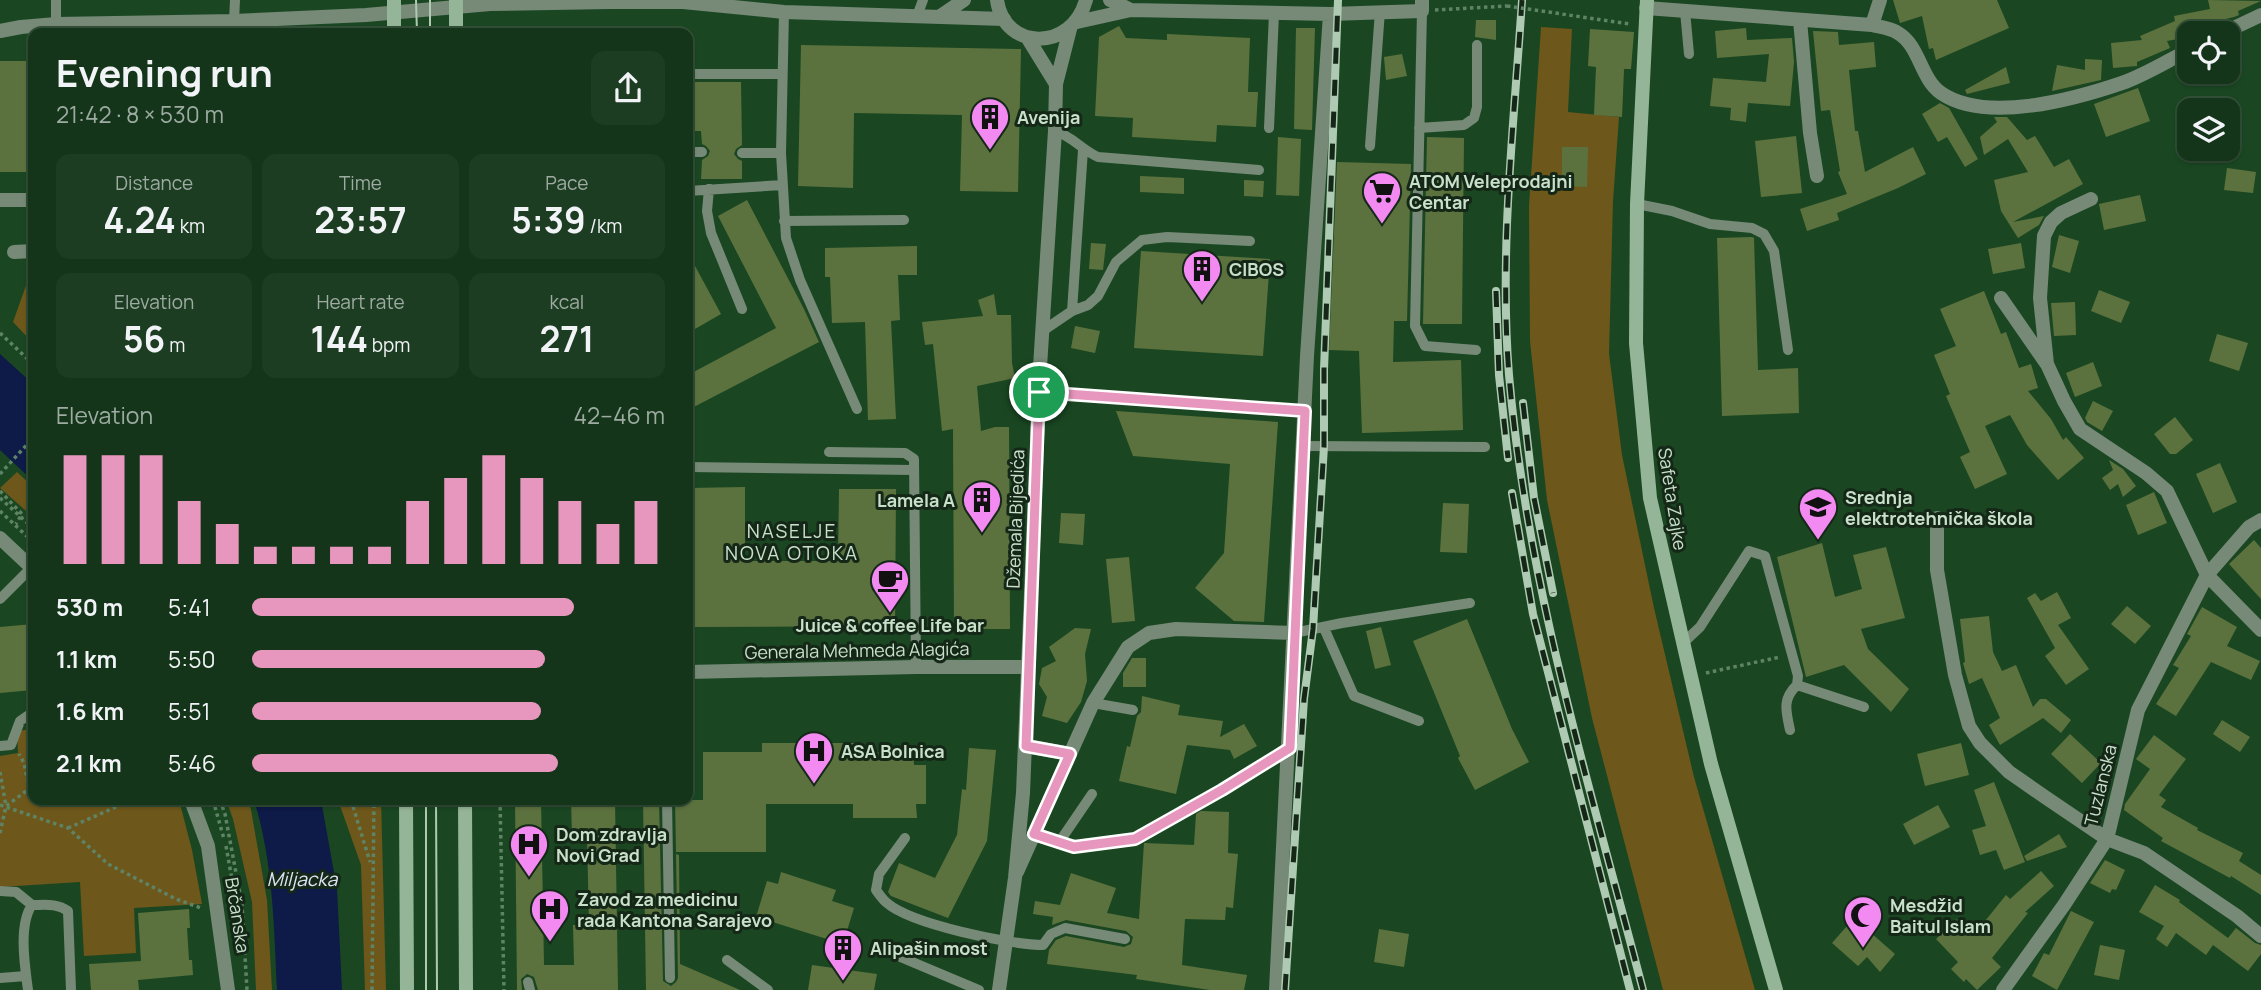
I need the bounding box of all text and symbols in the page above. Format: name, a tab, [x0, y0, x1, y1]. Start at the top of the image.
map controls	[2177, 21, 2240, 161]
button: locate	[2177, 21, 2240, 84]
text: Evening run	[56, 46, 273, 98]
button: share	[591, 51, 665, 125]
building icon: Avenija	[969, 96, 1011, 151]
text: 21:42 · 8 × 530 m	[56, 98, 224, 130]
button: layers	[2177, 98, 2240, 161]
place label: Avenija	[1017, 105, 1080, 129]
place label: ATOM Veleprodajni Centar	[1409, 169, 1572, 214]
text: Distance	[115, 170, 193, 196]
text: Time	[339, 170, 382, 196]
text: Pace	[545, 170, 588, 196]
supermarket icon: ATOM Veleprodajni Centar	[1361, 170, 1403, 225]
text: 4.24	[103, 196, 176, 244]
text: 23:57	[314, 196, 407, 244]
text: 5:39	[511, 196, 586, 244]
text: km	[176, 213, 205, 239]
text: /km	[586, 213, 622, 239]
building icon: CIBOS	[1181, 248, 1223, 303]
place label: CIBOS	[1229, 257, 1284, 281]
text: Elevation	[114, 289, 194, 315]
text: Heart rate	[316, 289, 405, 315]
text: kcal	[549, 289, 584, 315]
text: 56	[123, 315, 165, 363]
text: 144	[311, 315, 368, 363]
text: 271	[539, 315, 594, 363]
text: m	[165, 332, 185, 358]
text: bpm	[368, 332, 410, 358]
pin	[1009, 362, 1069, 422]
icon: arrive	[1020, 373, 1058, 411]
text: Elevation	[56, 399, 153, 431]
text: 42–46 m	[574, 399, 665, 431]
street label: Safeta Zajke	[1653, 446, 1693, 552]
street label: Džemala Bijedića	[1001, 449, 1029, 589]
building icon: Lamela A	[961, 479, 1003, 534]
place label: Srednja elektrotehnička škola	[1845, 485, 2033, 530]
school or university icon: Srednja elektrotehnička škola	[1797, 486, 1839, 541]
place label: Lamela A	[877, 488, 955, 512]
district label: NASELJE NOVA OTOKA	[725, 518, 859, 566]
cafe icon: Juice & coffee Life bar	[869, 559, 911, 614]
text: 530 m	[56, 591, 123, 623]
text: 5:41	[168, 591, 211, 623]
place label: Juice & coffee Life bar	[796, 613, 984, 637]
street label: Generala Mehmeda Alagića	[744, 636, 970, 664]
text: 1.1 km	[56, 643, 117, 675]
text: 5:50	[168, 643, 215, 675]
text: 1.6 km	[56, 695, 124, 727]
text: 5:51	[168, 695, 210, 727]
hospital icon: ASA Bolnica	[793, 730, 835, 785]
place label: ASA Bolnica	[841, 739, 945, 763]
street label: Tuzlanska	[2078, 742, 2122, 828]
text: 2.1 km	[56, 747, 122, 779]
text: 5:46	[168, 747, 216, 779]
place label: Dom zdravlja Novi Grad	[556, 822, 667, 867]
hospital icon: Dom zdravlja Novi Grad	[508, 823, 550, 878]
water label: Miljacka	[267, 866, 339, 892]
street label: Brčanska	[220, 875, 256, 955]
place label: Zavod za medicinu rada Kantona Sarajevo	[577, 887, 772, 932]
hospital icon: Zavod za medicinu rada Kantona Sarajevo	[529, 888, 571, 943]
place label: Mesdžid Baitul Islam	[1890, 893, 1991, 938]
mosque icon: Mesdžid Baitul Islam	[1842, 894, 1884, 949]
building icon: Alipašin most	[822, 927, 864, 982]
place label: Alipašin most	[870, 936, 988, 960]

